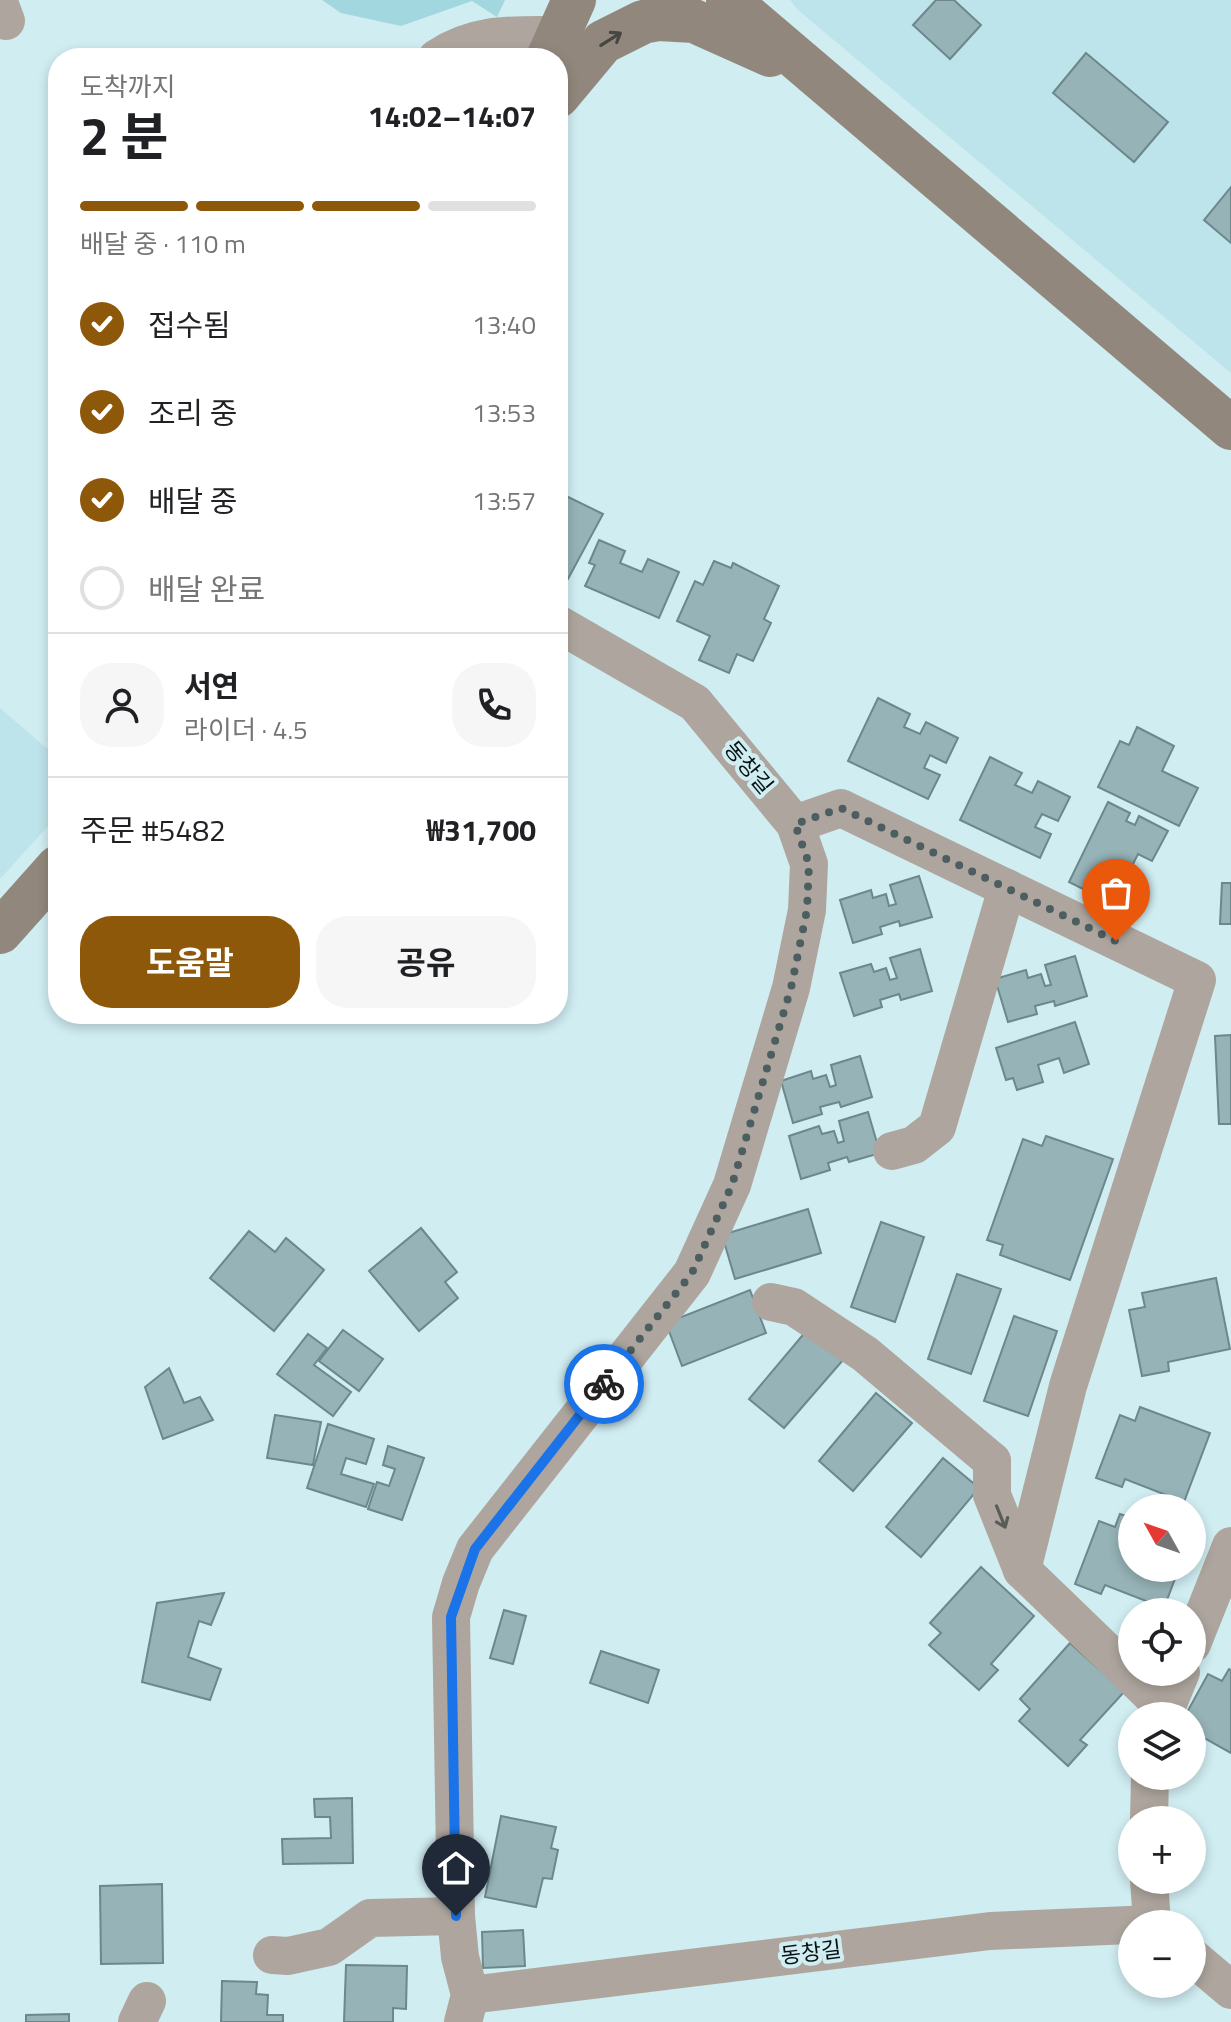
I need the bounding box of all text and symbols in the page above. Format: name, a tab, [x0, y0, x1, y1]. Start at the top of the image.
one-way arrow	[599, 31, 621, 47]
text: 도착까지	[80, 67, 176, 106]
text: 14:02–14:07	[368, 93, 536, 139]
text: 2 분	[80, 96, 168, 175]
text: 배달 중 · 110 m	[80, 224, 246, 263]
icon: check	[80, 302, 124, 346]
text: 접수됨	[148, 302, 231, 348]
text: 13:40	[472, 305, 536, 344]
icon: check	[80, 390, 124, 434]
text: 조리 중	[148, 390, 237, 436]
text: 13:53	[472, 393, 536, 432]
icon: check	[80, 478, 124, 522]
text: 배달 중	[148, 478, 237, 524]
text: 13:57	[472, 481, 536, 520]
text: 배달 완료	[148, 566, 265, 612]
button: person	[80, 663, 164, 747]
text: 서연	[184, 663, 239, 709]
button: phone	[452, 663, 536, 747]
text: 라이더 · 4.5	[184, 710, 308, 749]
street label: 동창길	[716, 733, 782, 801]
text: 주문 #5482	[80, 807, 226, 853]
text: ₩31,700	[426, 807, 536, 853]
pin	[1082, 859, 1150, 941]
icon: bag	[1094, 871, 1138, 915]
button: 도움말	[80, 916, 300, 1008]
button: 공유	[316, 916, 536, 1008]
courier	[564, 1344, 644, 1424]
icon: bike	[582, 1362, 626, 1406]
north arrow	[1118, 1494, 1206, 1582]
map controls	[1118, 1494, 1206, 1998]
one-way arrow	[994, 1504, 1009, 1529]
button: locate	[1118, 1598, 1206, 1686]
button: layers	[1118, 1702, 1206, 1790]
button: +	[1118, 1806, 1206, 1894]
pin	[422, 1834, 490, 1916]
icon: home	[434, 1846, 478, 1890]
button: −	[1118, 1910, 1206, 1998]
street label: 동창길	[779, 1931, 843, 1973]

